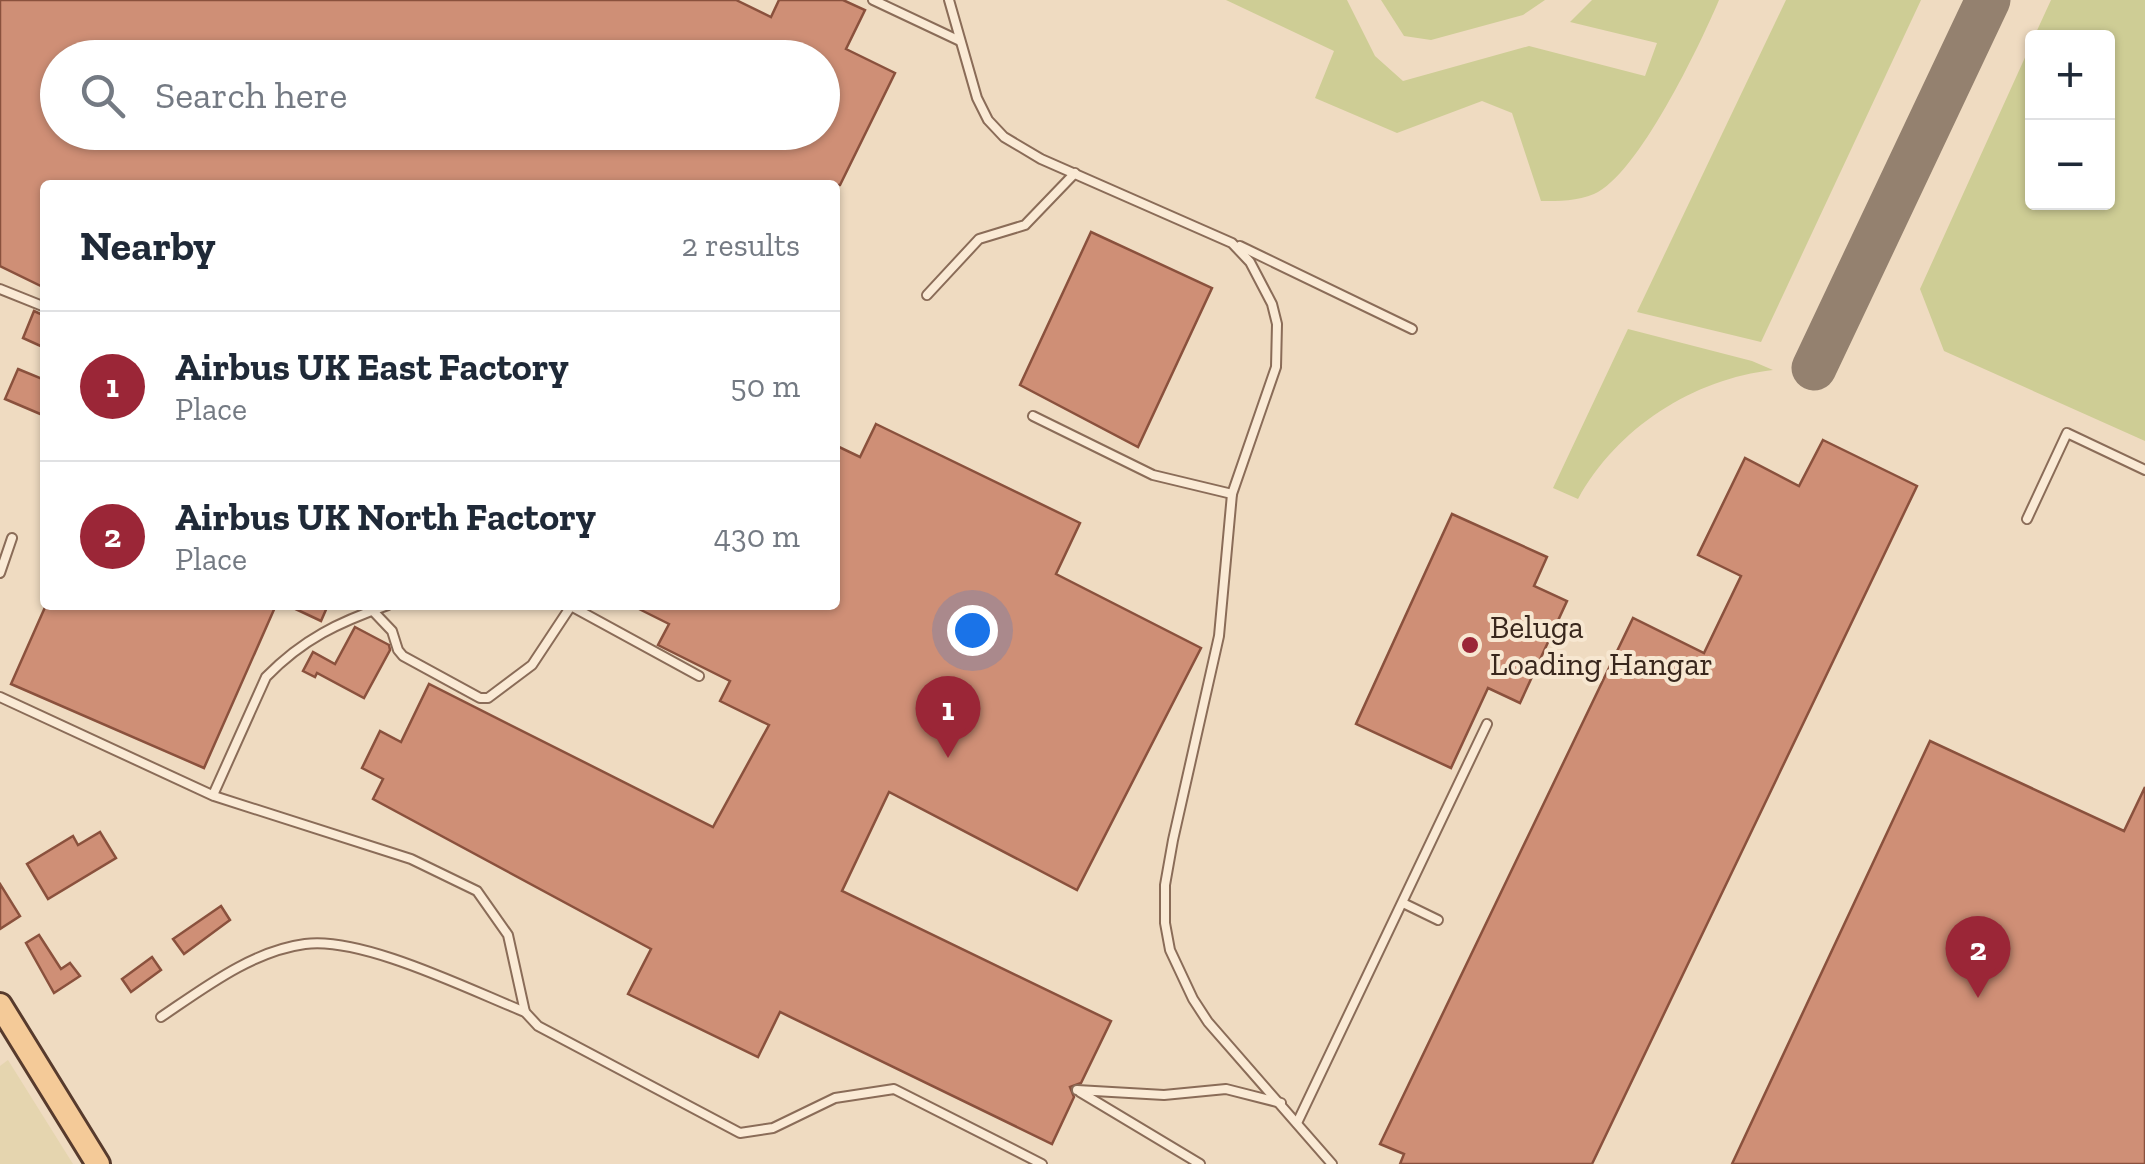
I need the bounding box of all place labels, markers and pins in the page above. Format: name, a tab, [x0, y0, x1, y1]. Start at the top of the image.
place label: Beluga Loading Hangar	[1490, 608, 1713, 683]
marker: Beluga Loading Hangar	[1459, 634, 1481, 656]
pin: 1	[916, 676, 980, 758]
pin: 2	[1946, 916, 2010, 998]

